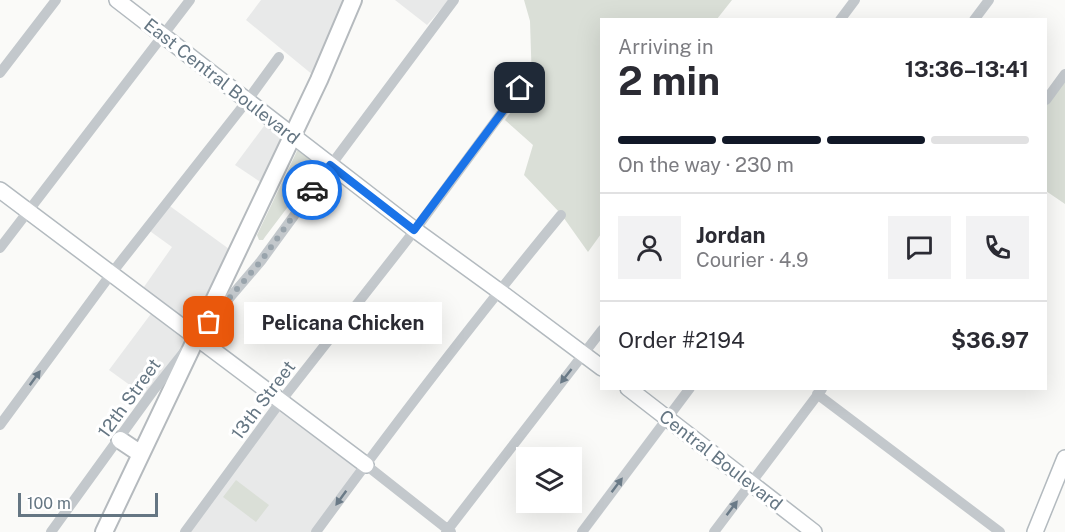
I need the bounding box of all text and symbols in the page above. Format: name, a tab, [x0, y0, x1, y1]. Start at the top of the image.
street label: East Central Boulevard	[140, 14, 304, 148]
text: Arriving in	[618, 35, 713, 59]
text: 13:36–13:41	[905, 56, 1029, 82]
text: 2 min	[618, 58, 720, 104]
pin	[494, 62, 545, 113]
icon: home	[503, 71, 536, 104]
text: On the way · 230 m	[618, 153, 794, 177]
courier	[282, 160, 342, 220]
icon: car	[296, 174, 329, 207]
button: person	[618, 216, 681, 279]
button: chat	[888, 216, 951, 279]
button: phone	[966, 216, 1029, 279]
text: Jordan	[696, 222, 765, 248]
text: Courier · 4.9	[696, 248, 808, 272]
pin	[183, 296, 234, 347]
callout: Pelicana Chicken	[245, 301, 443, 343]
icon: bag	[192, 305, 225, 338]
text: Pelicana Chicken	[262, 311, 424, 335]
text: Order #2194	[618, 327, 745, 353]
text: $36.97	[951, 327, 1029, 353]
street label: 12th Street	[93, 354, 165, 442]
street label: 13th Street	[227, 357, 299, 443]
one-way arrow	[560, 369, 572, 384]
one-way arrow	[28, 371, 40, 386]
street label: Central Boulevard	[655, 405, 787, 515]
map controls	[516, 447, 582, 513]
button: layers	[516, 447, 582, 513]
one-way arrow	[610, 478, 622, 493]
scale bar	[18, 490, 158, 518]
one-way arrow	[335, 490, 347, 506]
text: 100 m	[27, 494, 71, 513]
one-way arrow	[726, 500, 738, 516]

